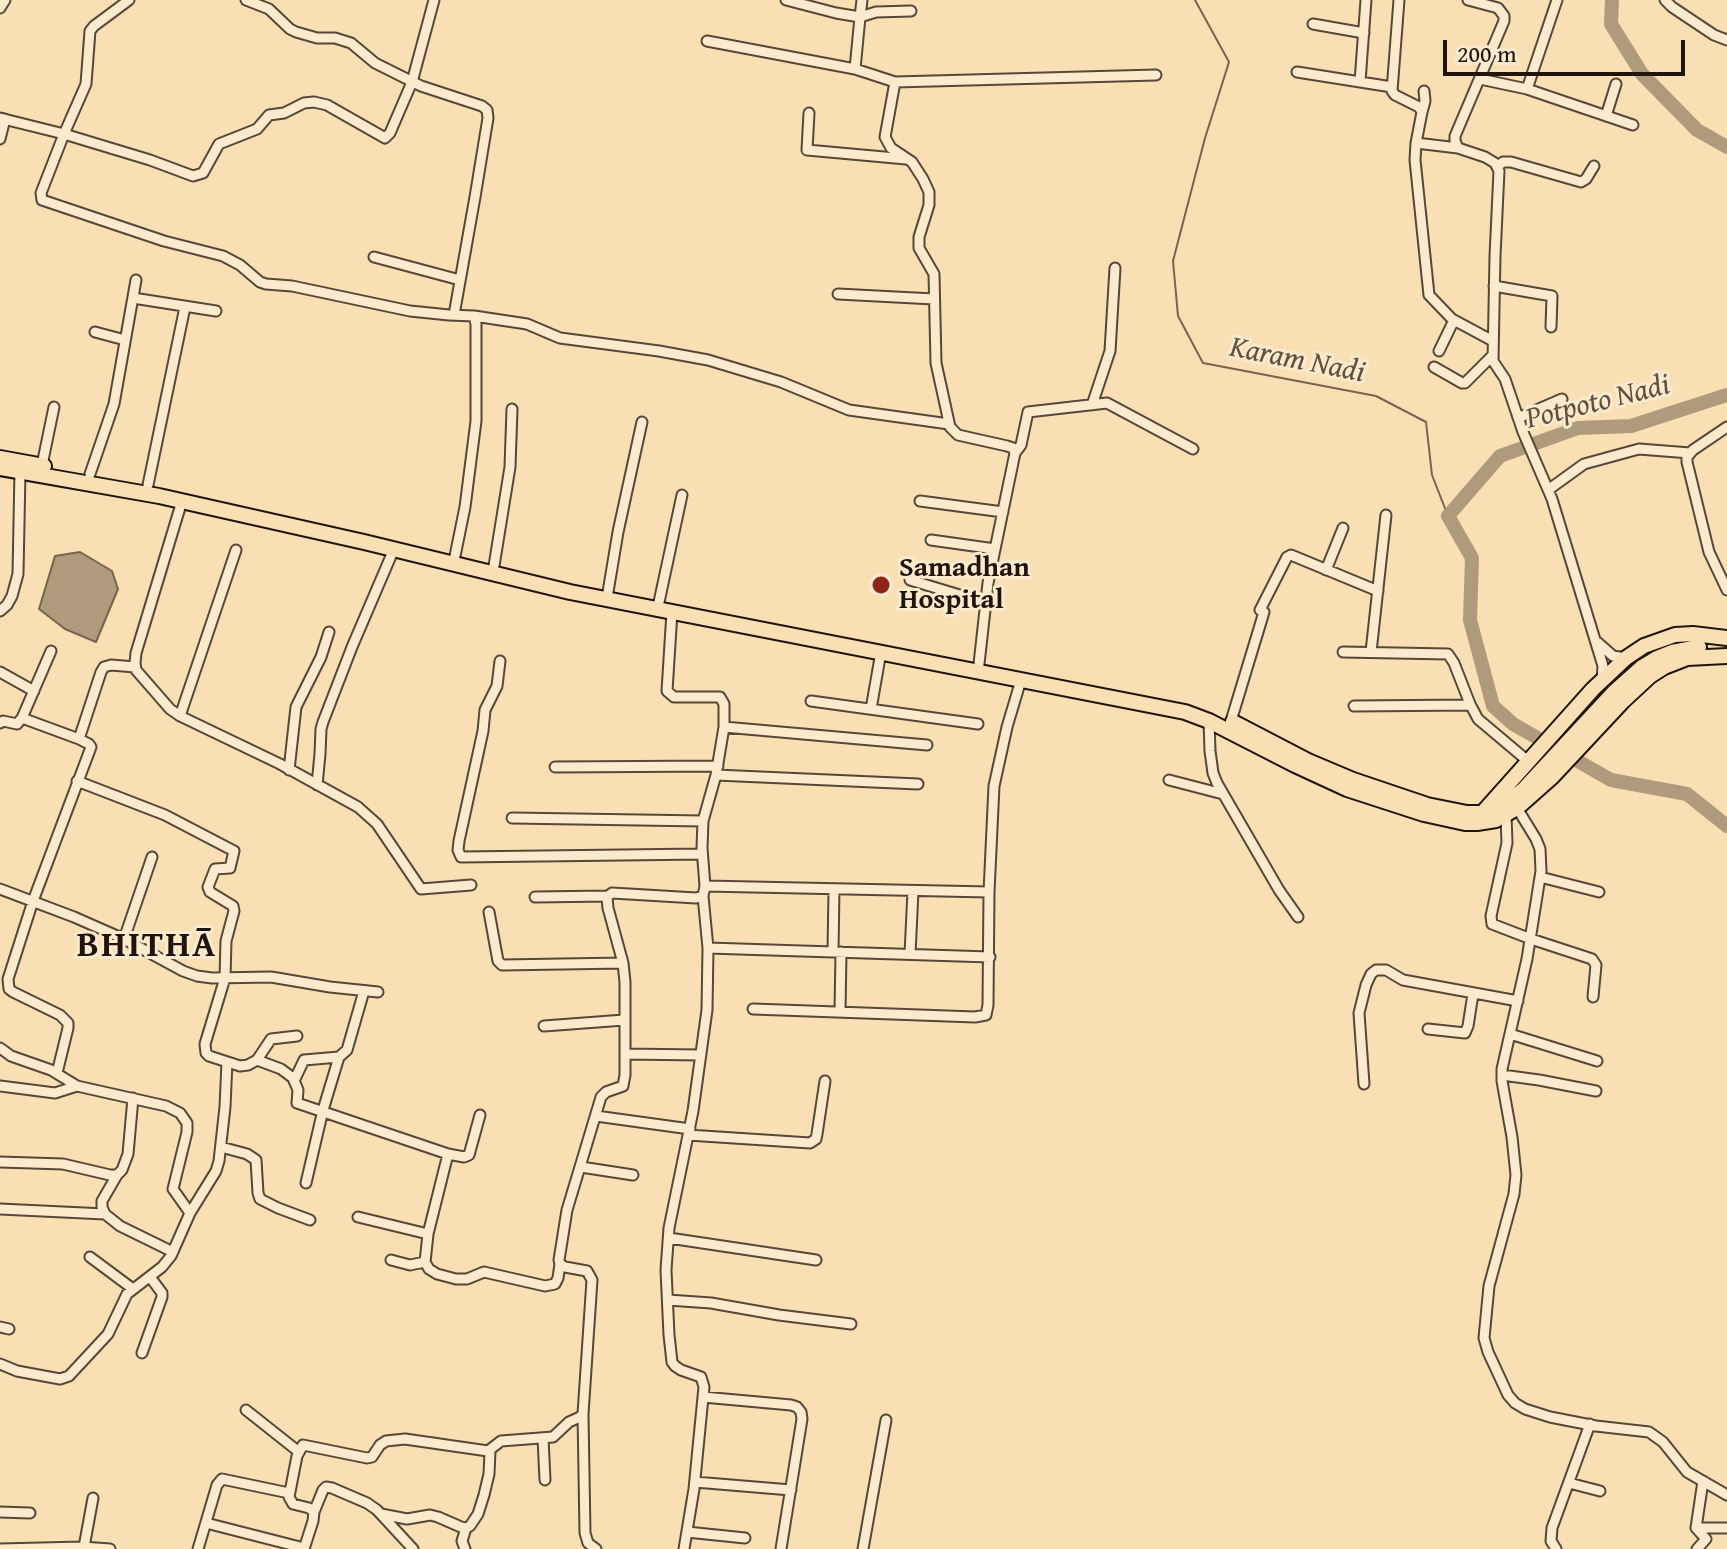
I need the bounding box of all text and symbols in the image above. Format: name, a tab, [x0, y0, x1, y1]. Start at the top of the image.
scale bar	[1447, 24, 1689, 74]
text: 200 m	[1457, 36, 1517, 71]
water label: Karam Nadi	[1226, 330, 1368, 392]
water label: Potpoto Nadi	[1522, 368, 1674, 438]
place label: Samadhan Hospital	[899, 552, 1030, 618]
marker: Samadhan Hospital	[870, 574, 892, 596]
district label: BHITHĀ	[77, 925, 217, 969]

